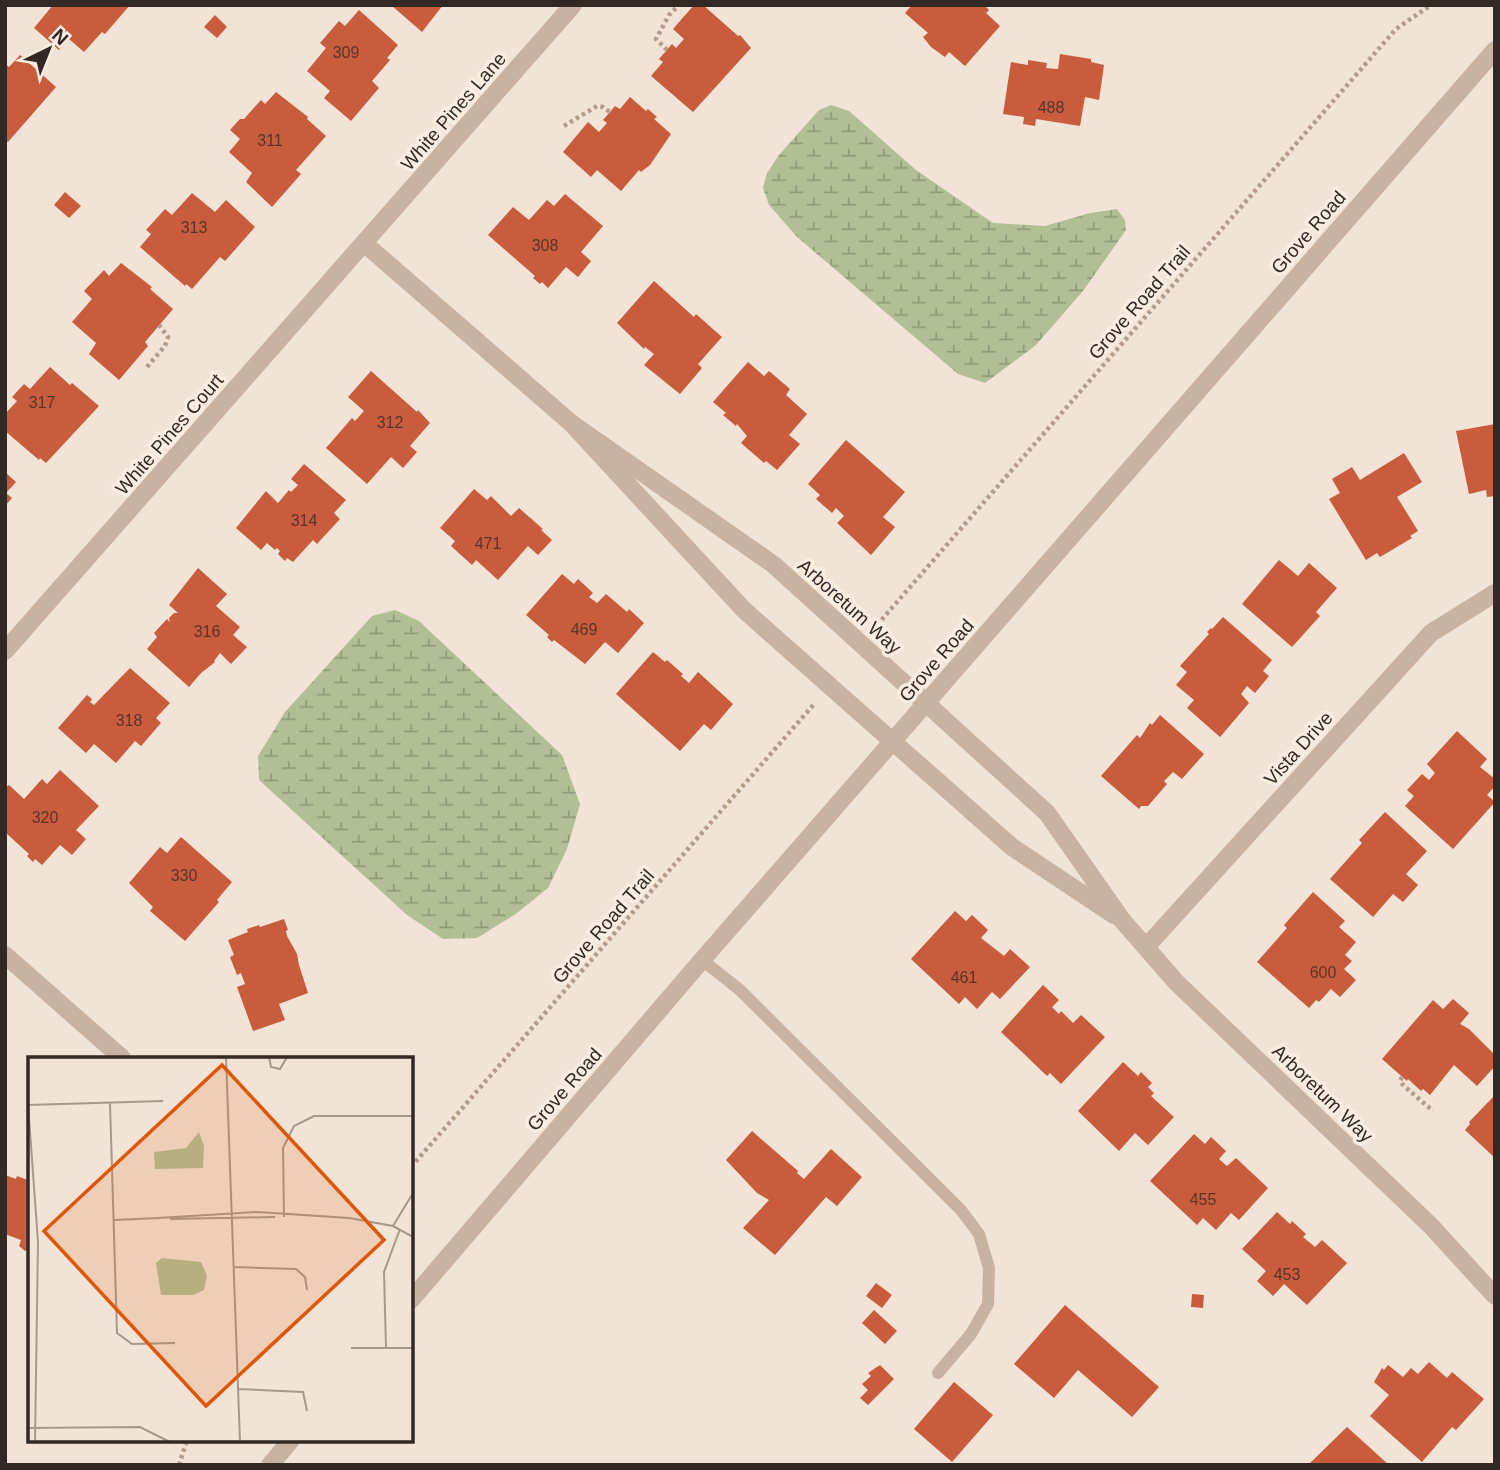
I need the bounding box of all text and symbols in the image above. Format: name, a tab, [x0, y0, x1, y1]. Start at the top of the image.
north arrow	[14, 14, 84, 84]
text: N	[48, 25, 72, 49]
house number: 309	[333, 44, 359, 61]
street label: White Pines Lane	[397, 48, 510, 174]
house number: 488	[1038, 99, 1064, 116]
house number: 311	[257, 132, 283, 149]
street label: Grove Road	[1267, 187, 1350, 278]
house number: 313	[181, 219, 207, 236]
house number: 308	[532, 237, 558, 254]
street label: Grove Road Trail	[1084, 241, 1194, 363]
street label: White Pines Court	[111, 369, 228, 499]
house number: 317	[29, 394, 55, 411]
house number: 312	[377, 414, 403, 431]
house number: 314	[291, 512, 317, 529]
house number: 471	[475, 535, 501, 552]
street label: Arboretum Way	[794, 555, 906, 658]
street label: Grove Road	[895, 615, 978, 706]
house number: 469	[571, 621, 597, 638]
house number: 316	[194, 623, 220, 640]
street label: Vista Drive	[1260, 707, 1337, 789]
house number: 318	[116, 712, 142, 729]
house number: 320	[32, 809, 58, 826]
street label: Grove Road Trail	[548, 865, 658, 987]
house number: 330	[171, 867, 197, 884]
house number: 600	[1310, 964, 1336, 981]
house number: 461	[951, 969, 977, 986]
street label: Arboretum Way	[1268, 1040, 1378, 1147]
street label: Grove Road	[523, 1044, 606, 1135]
inset map	[28, 1057, 413, 1442]
house number: 455	[1190, 1191, 1216, 1208]
house number: 453	[1274, 1266, 1300, 1283]

